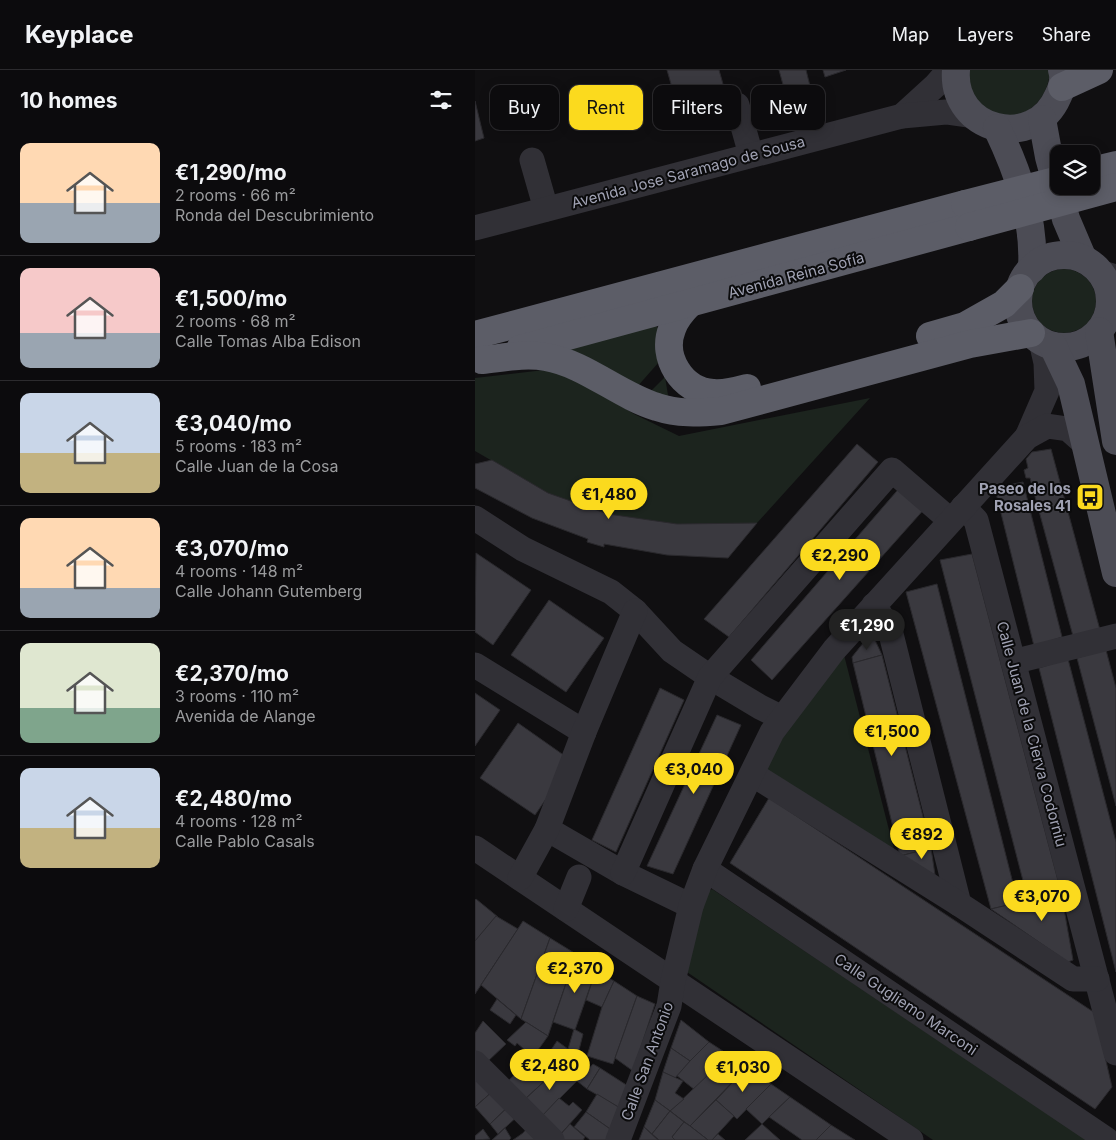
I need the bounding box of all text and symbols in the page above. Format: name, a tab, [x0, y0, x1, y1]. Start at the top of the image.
text: Keyplace	[25, 20, 134, 49]
text: Map	[892, 24, 929, 45]
text: Layers	[957, 24, 1014, 45]
text: Share	[1042, 24, 1091, 45]
chip: Buy	[490, 85, 559, 130]
chip: Rent	[569, 85, 643, 130]
chip: Filters	[653, 85, 741, 130]
chip: New	[751, 85, 825, 130]
icon: filters	[427, 86, 455, 114]
text: 10 homes	[20, 88, 118, 113]
street label: Avenida Jose Saramago de Sousa	[569, 132, 807, 212]
map controls	[1050, 145, 1100, 195]
button: layers	[1050, 145, 1100, 195]
text: €1,290/mo	[175, 160, 287, 185]
icon: home	[60, 163, 120, 223]
text: 2 rooms · 66 m²	[175, 185, 296, 205]
text: Ronda del Descubrimiento	[175, 205, 374, 225]
street label: Avenida Reina Sofía	[726, 248, 866, 302]
text: €1,500/mo	[175, 286, 287, 311]
icon: home	[60, 288, 120, 348]
text: 2 rooms · 68 m²	[175, 311, 296, 331]
text: Calle Tomas Alba Edison	[175, 331, 361, 351]
text: €3,040/mo	[175, 411, 292, 436]
icon: home	[60, 413, 120, 473]
text: 5 rooms · 183 m²	[175, 436, 302, 456]
text: Calle Juan de la Cosa	[175, 456, 338, 476]
pin: €1,480	[568, 478, 650, 520]
place label: Paseo de los Rosales 41	[979, 479, 1071, 515]
bus stop icon: Paseo de los Rosales 41	[1075, 482, 1105, 512]
text: €1,480	[581, 484, 637, 504]
text: €3,070/mo	[175, 536, 289, 561]
icon: home	[60, 538, 120, 598]
pin: €2,290	[799, 538, 881, 581]
text: €2,290	[811, 545, 869, 565]
text: 4 rooms · 148 m²	[175, 561, 303, 581]
text: Calle Johann Gutemberg	[175, 581, 362, 601]
pin: €1,290	[826, 608, 908, 651]
text: €1,290	[840, 615, 894, 635]
street label: Calle Juan de la Cierva Codorniu	[993, 619, 1071, 849]
text: €2,370/mo	[175, 661, 289, 686]
icon: home	[60, 663, 120, 723]
text: 3 rooms · 110 m²	[175, 686, 299, 706]
text: Avenida de Alange	[175, 706, 316, 726]
pin: €1,500	[851, 714, 933, 757]
text: €1,500	[865, 721, 919, 741]
pin: €3,040	[653, 752, 735, 795]
text: €3,040	[665, 759, 723, 779]
text: €2,480/mo	[175, 786, 292, 811]
icon: home	[60, 788, 120, 848]
text: 4 rooms · 128 m²	[175, 811, 303, 831]
pin: €892	[892, 818, 952, 860]
text: €892	[901, 824, 943, 844]
text: Calle Pablo Casals	[175, 831, 315, 851]
pin: €3,070	[1001, 880, 1083, 922]
text: €3,070	[1014, 886, 1070, 906]
street label: Calle Gugliemo Marconi	[831, 949, 981, 1059]
pin: €2,370	[534, 952, 616, 994]
text: €2,370	[547, 958, 603, 978]
street label: Calle San Antonio	[617, 999, 677, 1123]
pin: €2,480	[509, 1048, 591, 1091]
pin: €1,030	[702, 1050, 784, 1093]
text: €2,480	[521, 1055, 579, 1075]
text: €1,030	[716, 1057, 770, 1077]

